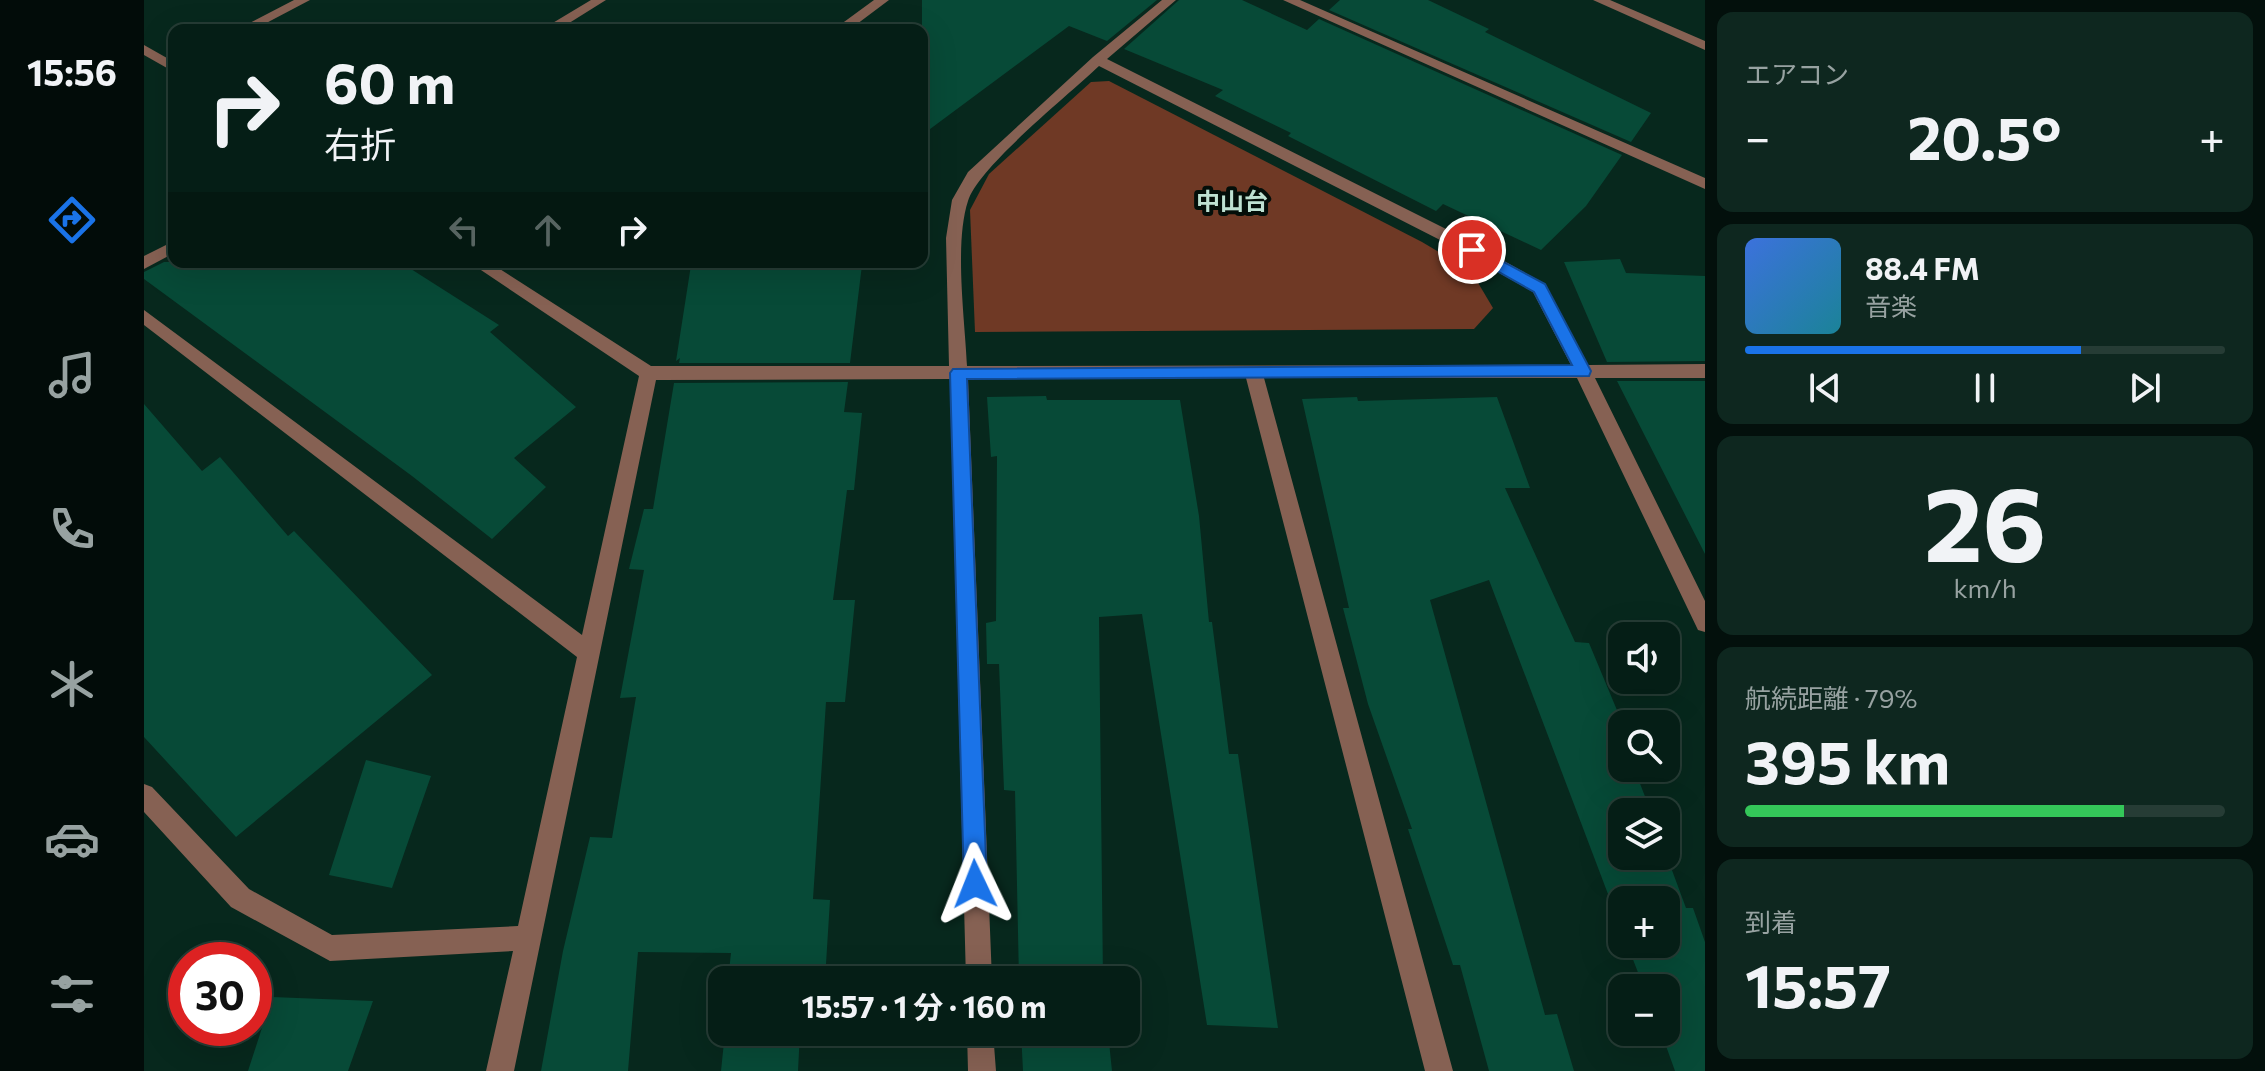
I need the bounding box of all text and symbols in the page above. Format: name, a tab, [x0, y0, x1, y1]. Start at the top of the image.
text: 60 m	[324, 47, 455, 116]
text: 15:56	[27, 49, 117, 93]
icon: right	[192, 56, 296, 160]
text: エアコン	[1745, 58, 1849, 89]
text: 20.5°	[1908, 99, 2062, 172]
text: −	[1745, 109, 1770, 163]
text: +	[2199, 109, 2225, 163]
text: 右折	[324, 121, 396, 165]
district label: 中山台	[1196, 186, 1268, 215]
icon: directions	[44, 192, 100, 248]
icon: left	[442, 208, 486, 252]
icon: ahead	[526, 208, 570, 252]
icon: right	[610, 208, 654, 252]
pin	[1438, 216, 1506, 284]
icon: arrive	[1450, 228, 1494, 272]
text: 88.4 FM	[1865, 249, 1980, 286]
text: 音楽	[1865, 290, 1917, 321]
icon: music	[44, 347, 100, 403]
icon: previous	[1803, 366, 1847, 410]
icon: pause	[1963, 366, 2007, 410]
icon: next	[2123, 366, 2167, 410]
text: 26	[1924, 456, 2046, 583]
icon: phone	[44, 501, 100, 557]
text: km/h	[1953, 572, 2017, 603]
map controls	[1608, 622, 1680, 1046]
button: sound	[1608, 622, 1680, 694]
icon: climate	[44, 656, 100, 712]
text: 航続距離 · 79%	[1745, 682, 1917, 713]
button: search	[1608, 710, 1680, 782]
text: 395 km	[1745, 723, 1950, 796]
button: layers	[1608, 798, 1680, 870]
icon: car	[44, 811, 100, 867]
position arrow	[933, 842, 1017, 926]
button: +	[1608, 886, 1680, 958]
text: 到着	[1745, 906, 1797, 937]
speed limit sign: 30	[168, 942, 272, 1046]
text: 15:57	[1745, 947, 1891, 1020]
icon: filters	[44, 966, 100, 1022]
button: −	[1608, 974, 1680, 1046]
text: 15:57 · 1 分 · 160 m	[802, 987, 1047, 1024]

